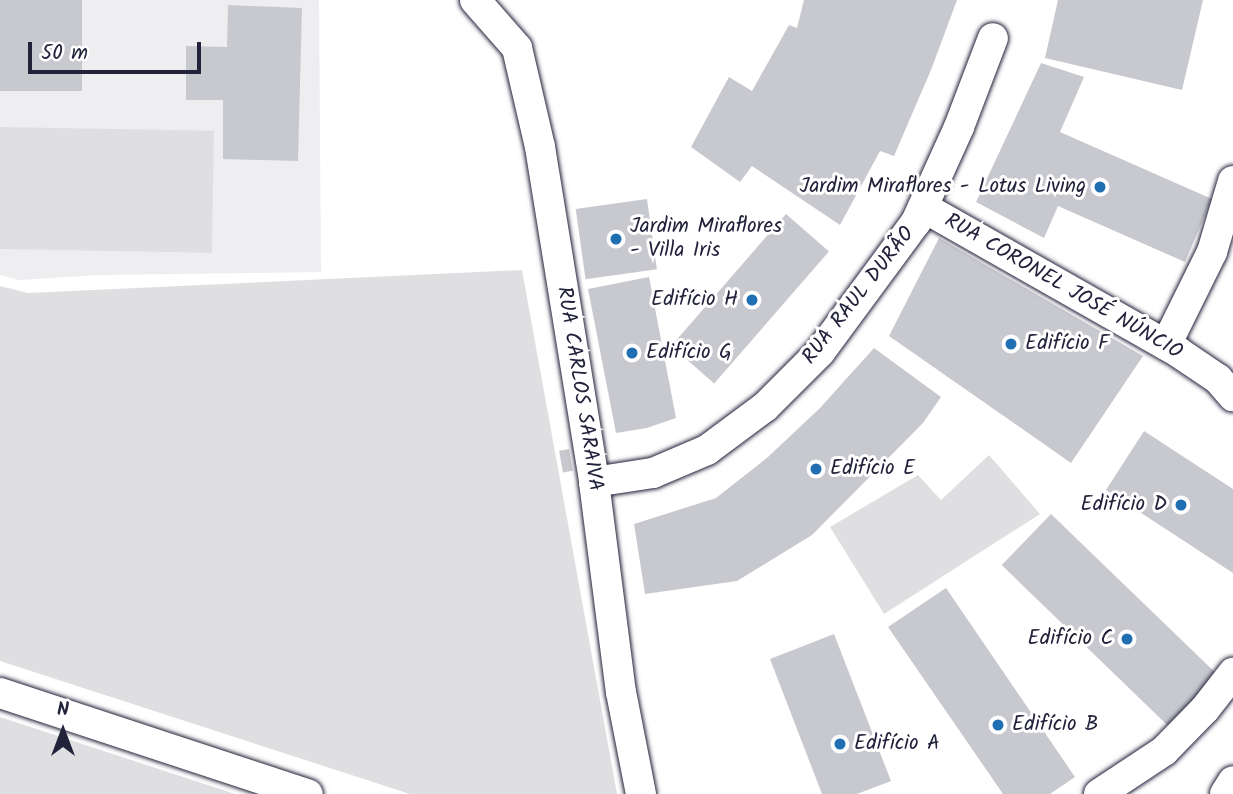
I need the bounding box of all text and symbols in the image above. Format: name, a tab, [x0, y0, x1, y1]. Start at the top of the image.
scale bar	[32, 28, 205, 72]
text: 50 m	[41, 37, 88, 70]
place label: Jardim Miraflores - Lotus Living	[800, 174, 1086, 200]
marker: Jardim Miraflores - Lotus Living	[1092, 179, 1108, 195]
street label: RUA CORONEL JOSÉ NÚNCIO	[940, 208, 1186, 366]
place label: Jardim Miraflores - Villa Iris	[630, 214, 782, 264]
street label: RUA RAUL DURÃO	[798, 222, 920, 370]
marker: Jardim Miraflores - Villa Iris	[608, 231, 624, 247]
street label: RUA CARLOS SARAIVA	[550, 285, 608, 493]
place label: Edifício H	[651, 287, 738, 313]
marker: Edifício H	[744, 292, 760, 308]
place label: Edifício F	[1025, 331, 1109, 357]
marker: Edifício F	[1003, 336, 1019, 352]
place label: Edifício G	[646, 340, 732, 366]
marker: Edifício G	[624, 345, 640, 361]
place label: Edifício E	[830, 456, 915, 482]
marker: Edifício E	[808, 461, 824, 477]
place label: Edifício D	[1081, 492, 1167, 518]
marker: Edifício D	[1173, 497, 1189, 513]
place label: Edifício C	[1027, 626, 1113, 652]
marker: Edifício C	[1119, 631, 1135, 647]
text: N	[57, 695, 69, 725]
north arrow	[28, 696, 98, 766]
place label: Edifício B	[1012, 712, 1098, 738]
marker: Edifício B	[990, 717, 1006, 733]
place label: Edifício A	[854, 731, 940, 757]
marker: Edifício A	[832, 736, 848, 752]

